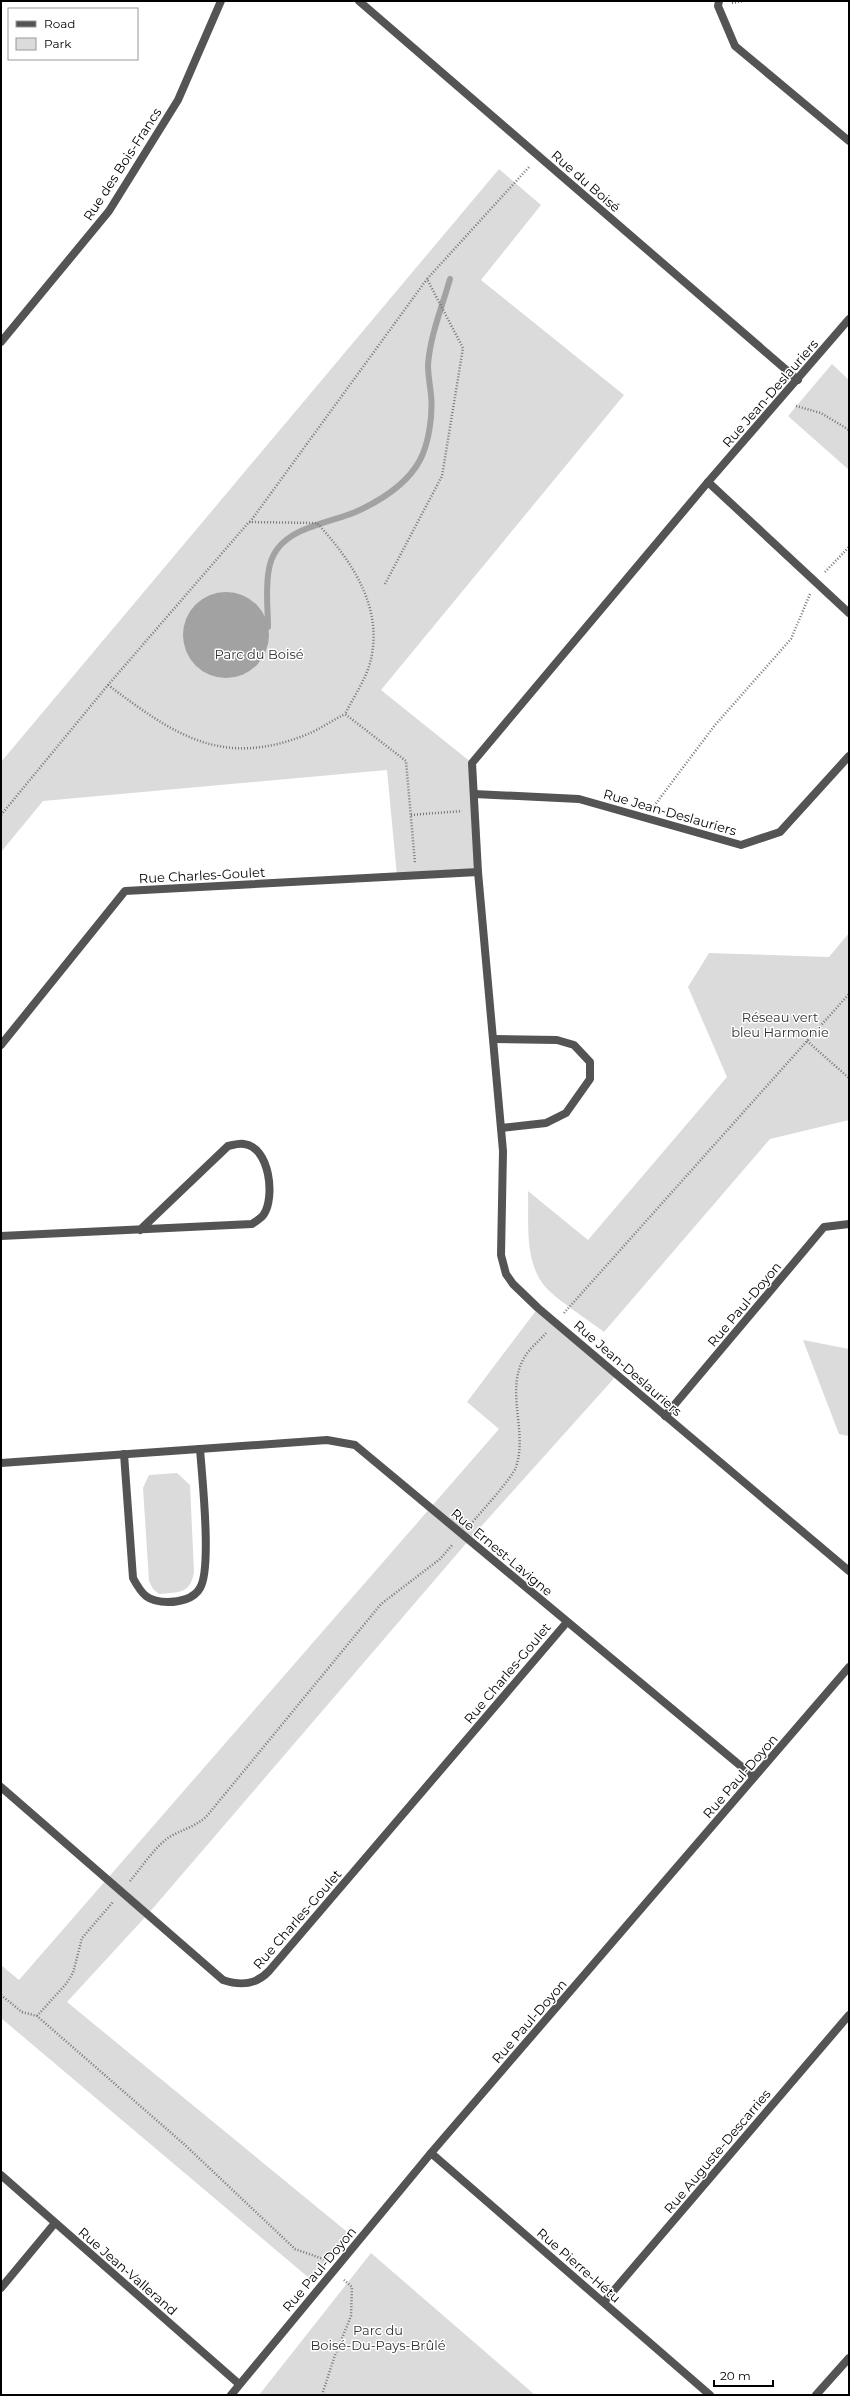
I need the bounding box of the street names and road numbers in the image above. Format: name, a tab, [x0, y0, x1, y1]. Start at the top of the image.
street label: Rue des Bois-Francs	[79, 105, 165, 223]
street label: Rue du Boisé	[548, 147, 624, 215]
street label: Rue Jean-Deslauriers	[719, 336, 821, 450]
street label: Rue Jean-Deslauriers	[602, 785, 738, 839]
street label: Rue Charles-Goulet	[138, 864, 266, 886]
street label: Rue Paul-Doyon	[704, 1258, 784, 1350]
street label: Rue Jean-Deslauriers	[571, 1317, 685, 1419]
street label: Rue Ernest-Lavigne	[448, 1505, 556, 1599]
street label: Rue Charles-Goulet	[460, 1619, 554, 1727]
street label: Rue Paul-Doyon	[699, 1731, 781, 1821]
street label: Rue Charles-Goulet	[249, 1866, 345, 1972]
street label: Rue Paul-Doyon	[488, 1976, 570, 2066]
street label: Rue Auguste-Descarries	[660, 2086, 774, 2216]
street label: Rue Paul-Doyon	[279, 2223, 359, 2315]
street label: Rue Jean-Vallerand	[75, 2224, 181, 2318]
street label: Rue Pierre-Hétu	[534, 2224, 624, 2306]

